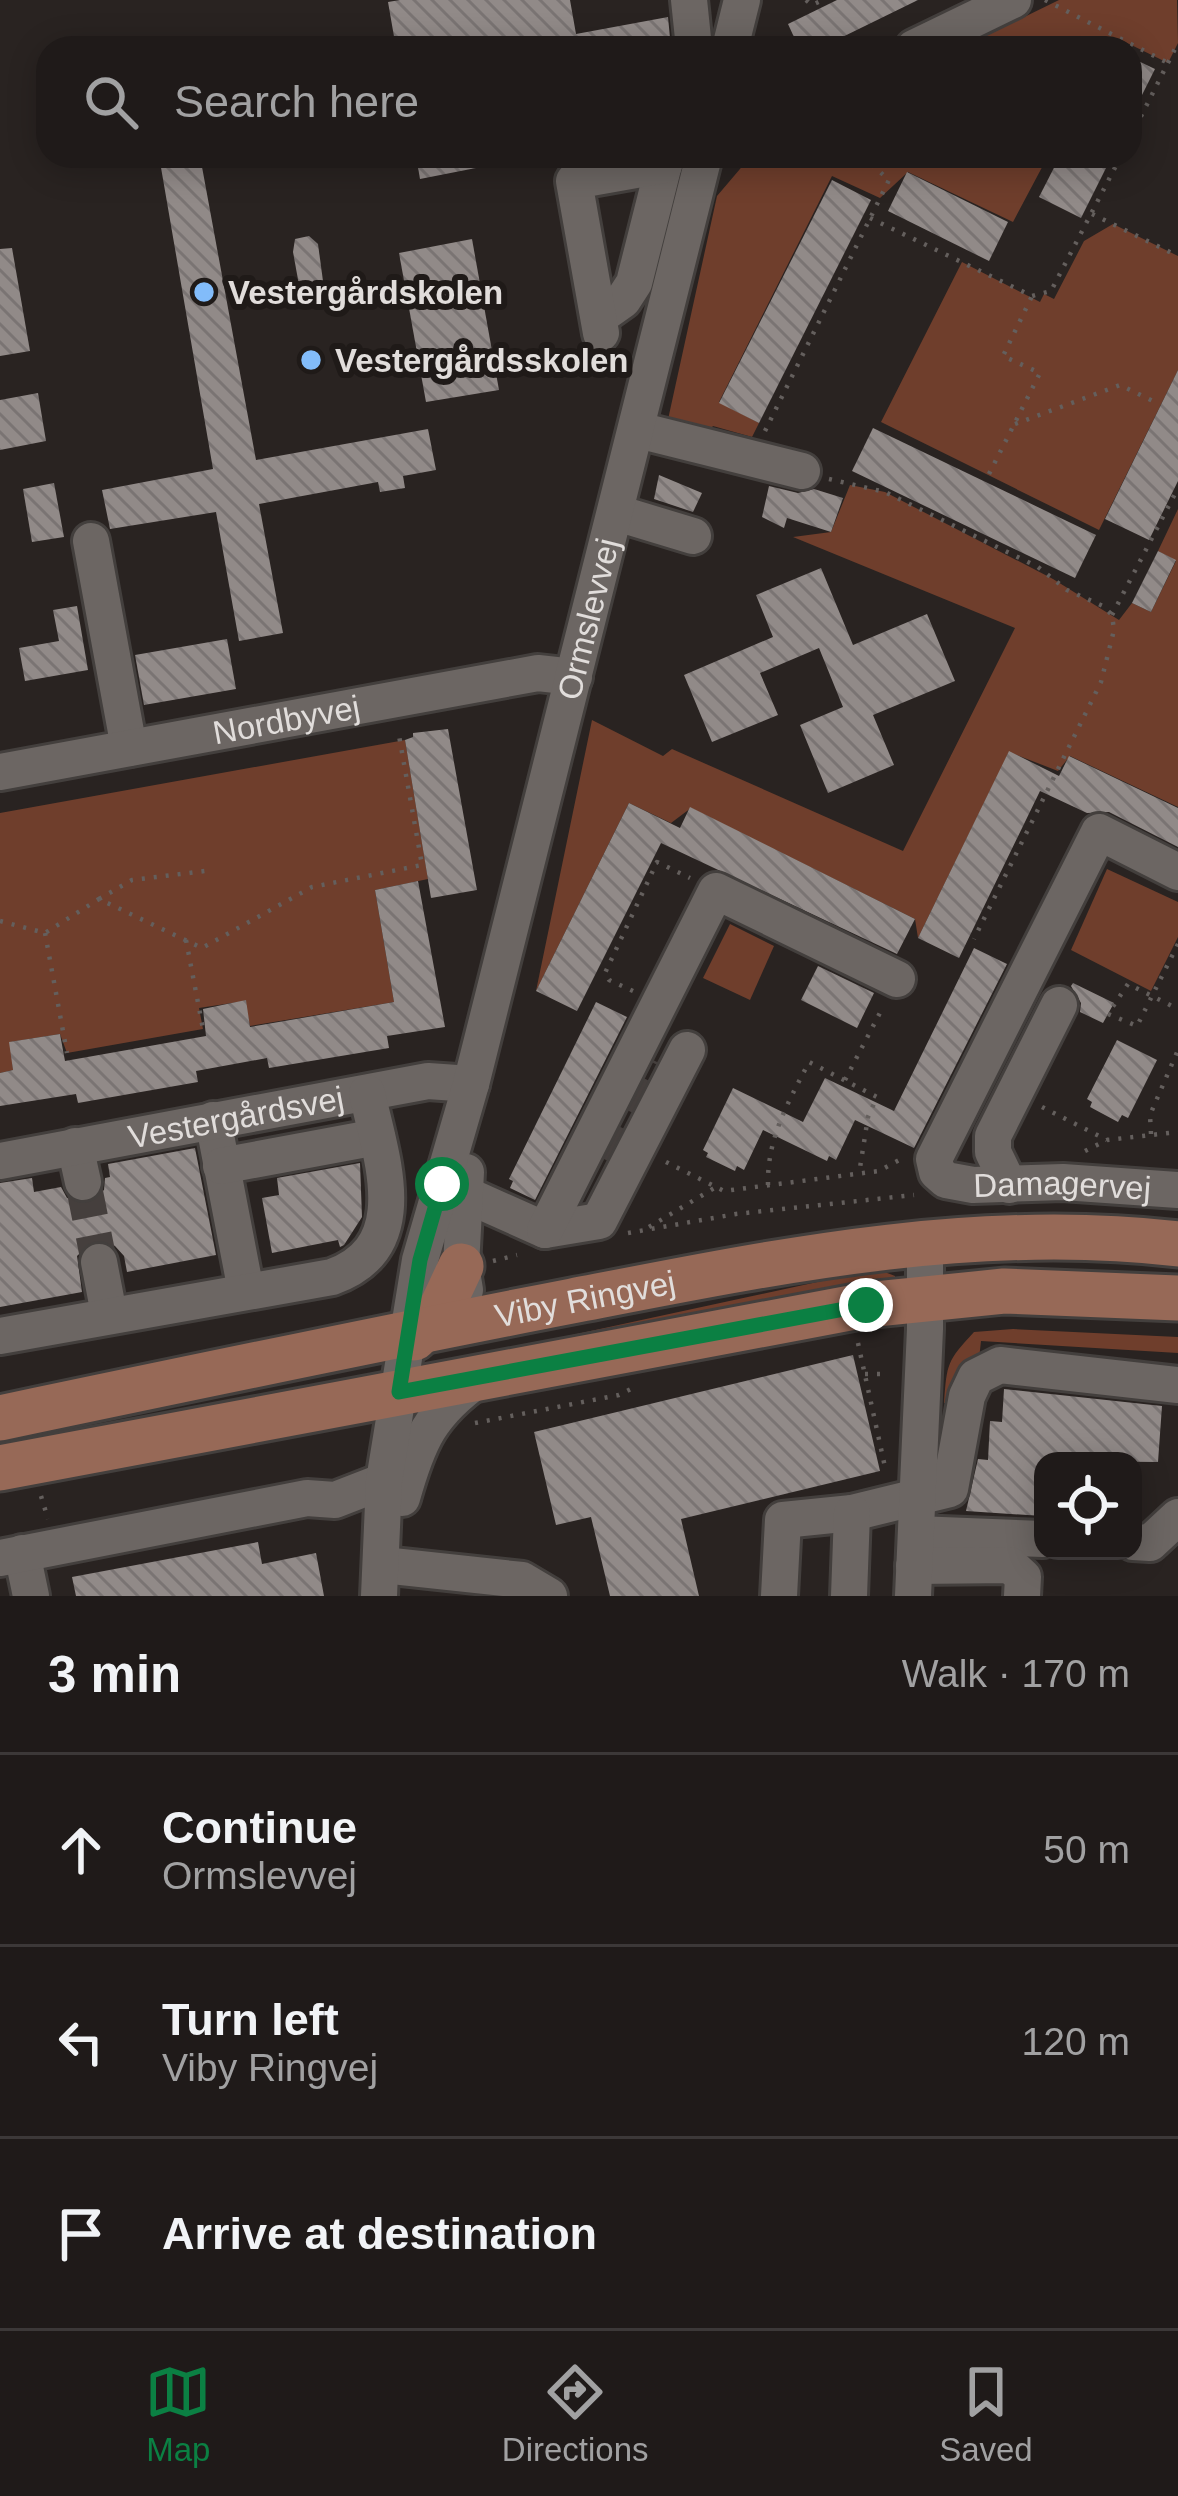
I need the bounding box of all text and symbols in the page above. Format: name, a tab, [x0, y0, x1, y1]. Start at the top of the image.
search box	[36, 36, 1142, 168]
icon: search	[78, 69, 144, 135]
text: Search here	[174, 76, 419, 127]
place label: Vestergårdskolen	[228, 274, 503, 311]
marker: Vestergårdskolen	[191, 279, 217, 305]
place label: Vestergårdsskolen	[335, 342, 629, 379]
marker: Vestergårdsskolen	[298, 347, 324, 373]
street label: Ormslevvej	[550, 534, 626, 703]
street label: Nordbyvej	[210, 688, 363, 751]
street label: Vestergårdsvej	[125, 1079, 347, 1156]
route start	[415, 1157, 469, 1211]
street label: Damagervej	[973, 1164, 1152, 1207]
street label: Viby Ringvej	[492, 1263, 678, 1335]
route end	[839, 1278, 893, 1332]
map controls	[1034, 1452, 1142, 1560]
button: locate	[1034, 1452, 1142, 1560]
text: 3 min	[48, 1646, 181, 1703]
text: Walk · 170 m	[902, 1652, 1130, 1695]
text: Continue	[162, 1802, 357, 1853]
icon: ahead	[48, 1817, 114, 1883]
text: 50 m	[1043, 1828, 1130, 1871]
text: Ormslevvej	[162, 1854, 357, 1897]
text: Turn left	[162, 1994, 339, 2045]
icon: left	[48, 2009, 114, 2075]
text: 120 m	[1022, 2020, 1130, 2063]
text: Viby Ringvej	[162, 2046, 378, 2089]
icon: arrive	[48, 2201, 114, 2267]
text: Arrive at destination	[162, 2208, 597, 2259]
tab: Map	[145, 2359, 211, 2469]
tab: Directions	[502, 2359, 649, 2469]
tab: Saved	[939, 2359, 1033, 2469]

